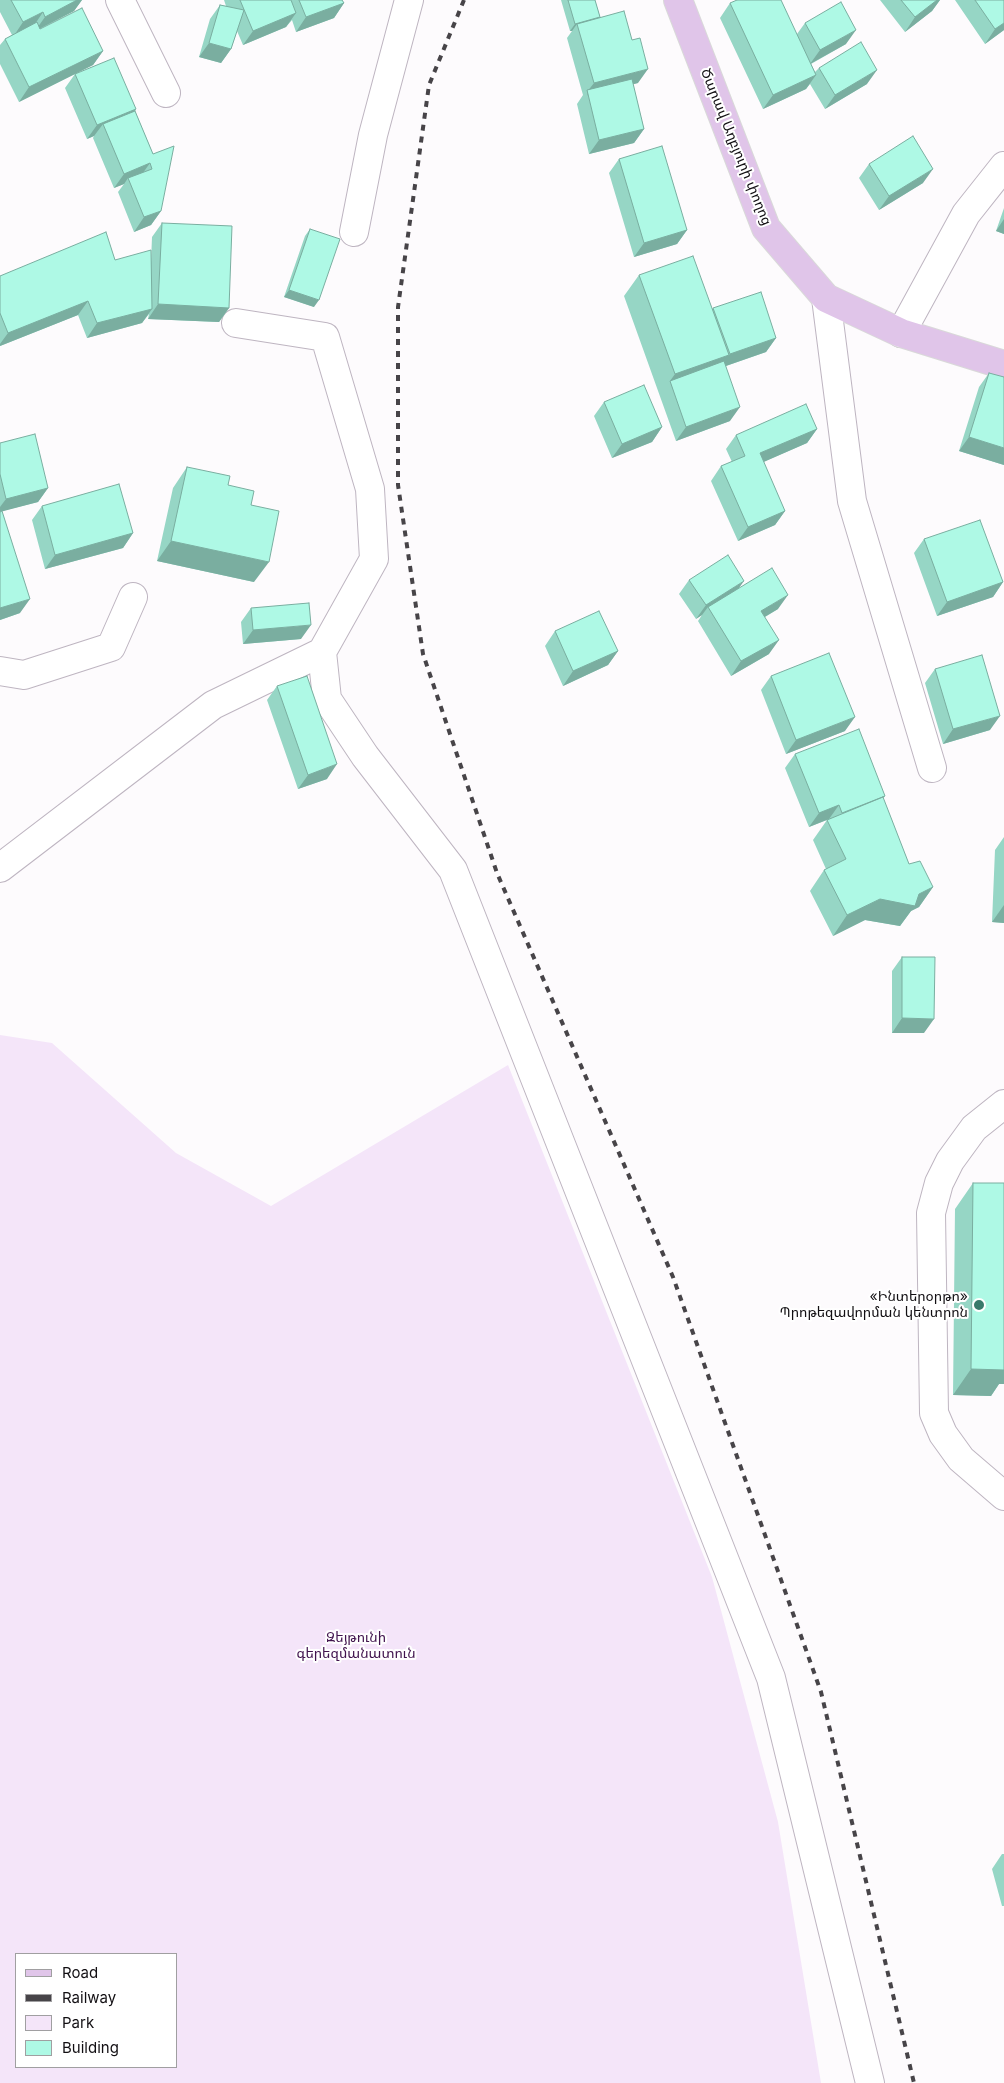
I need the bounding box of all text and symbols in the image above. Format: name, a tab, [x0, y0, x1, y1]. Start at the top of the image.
street label: Ծարավ Աղբյուրի փողոց	[697, 66, 775, 228]
place label: «Ինտերօրթո» Պրոթեզավորման կենտրոն	[780, 1289, 968, 1321]
marker: «Ինտերօրթո» Պրոթեզավորման կենտրոն	[972, 1298, 986, 1312]
park label: Զեյթունի գերեզմանատուն	[296, 1630, 416, 1662]
legend	[15, 1953, 178, 2068]
text: Road	[62, 1963, 98, 1982]
text: Railway	[62, 1988, 116, 2007]
text: Park	[62, 2013, 94, 2032]
text: Building	[62, 2038, 119, 2057]

